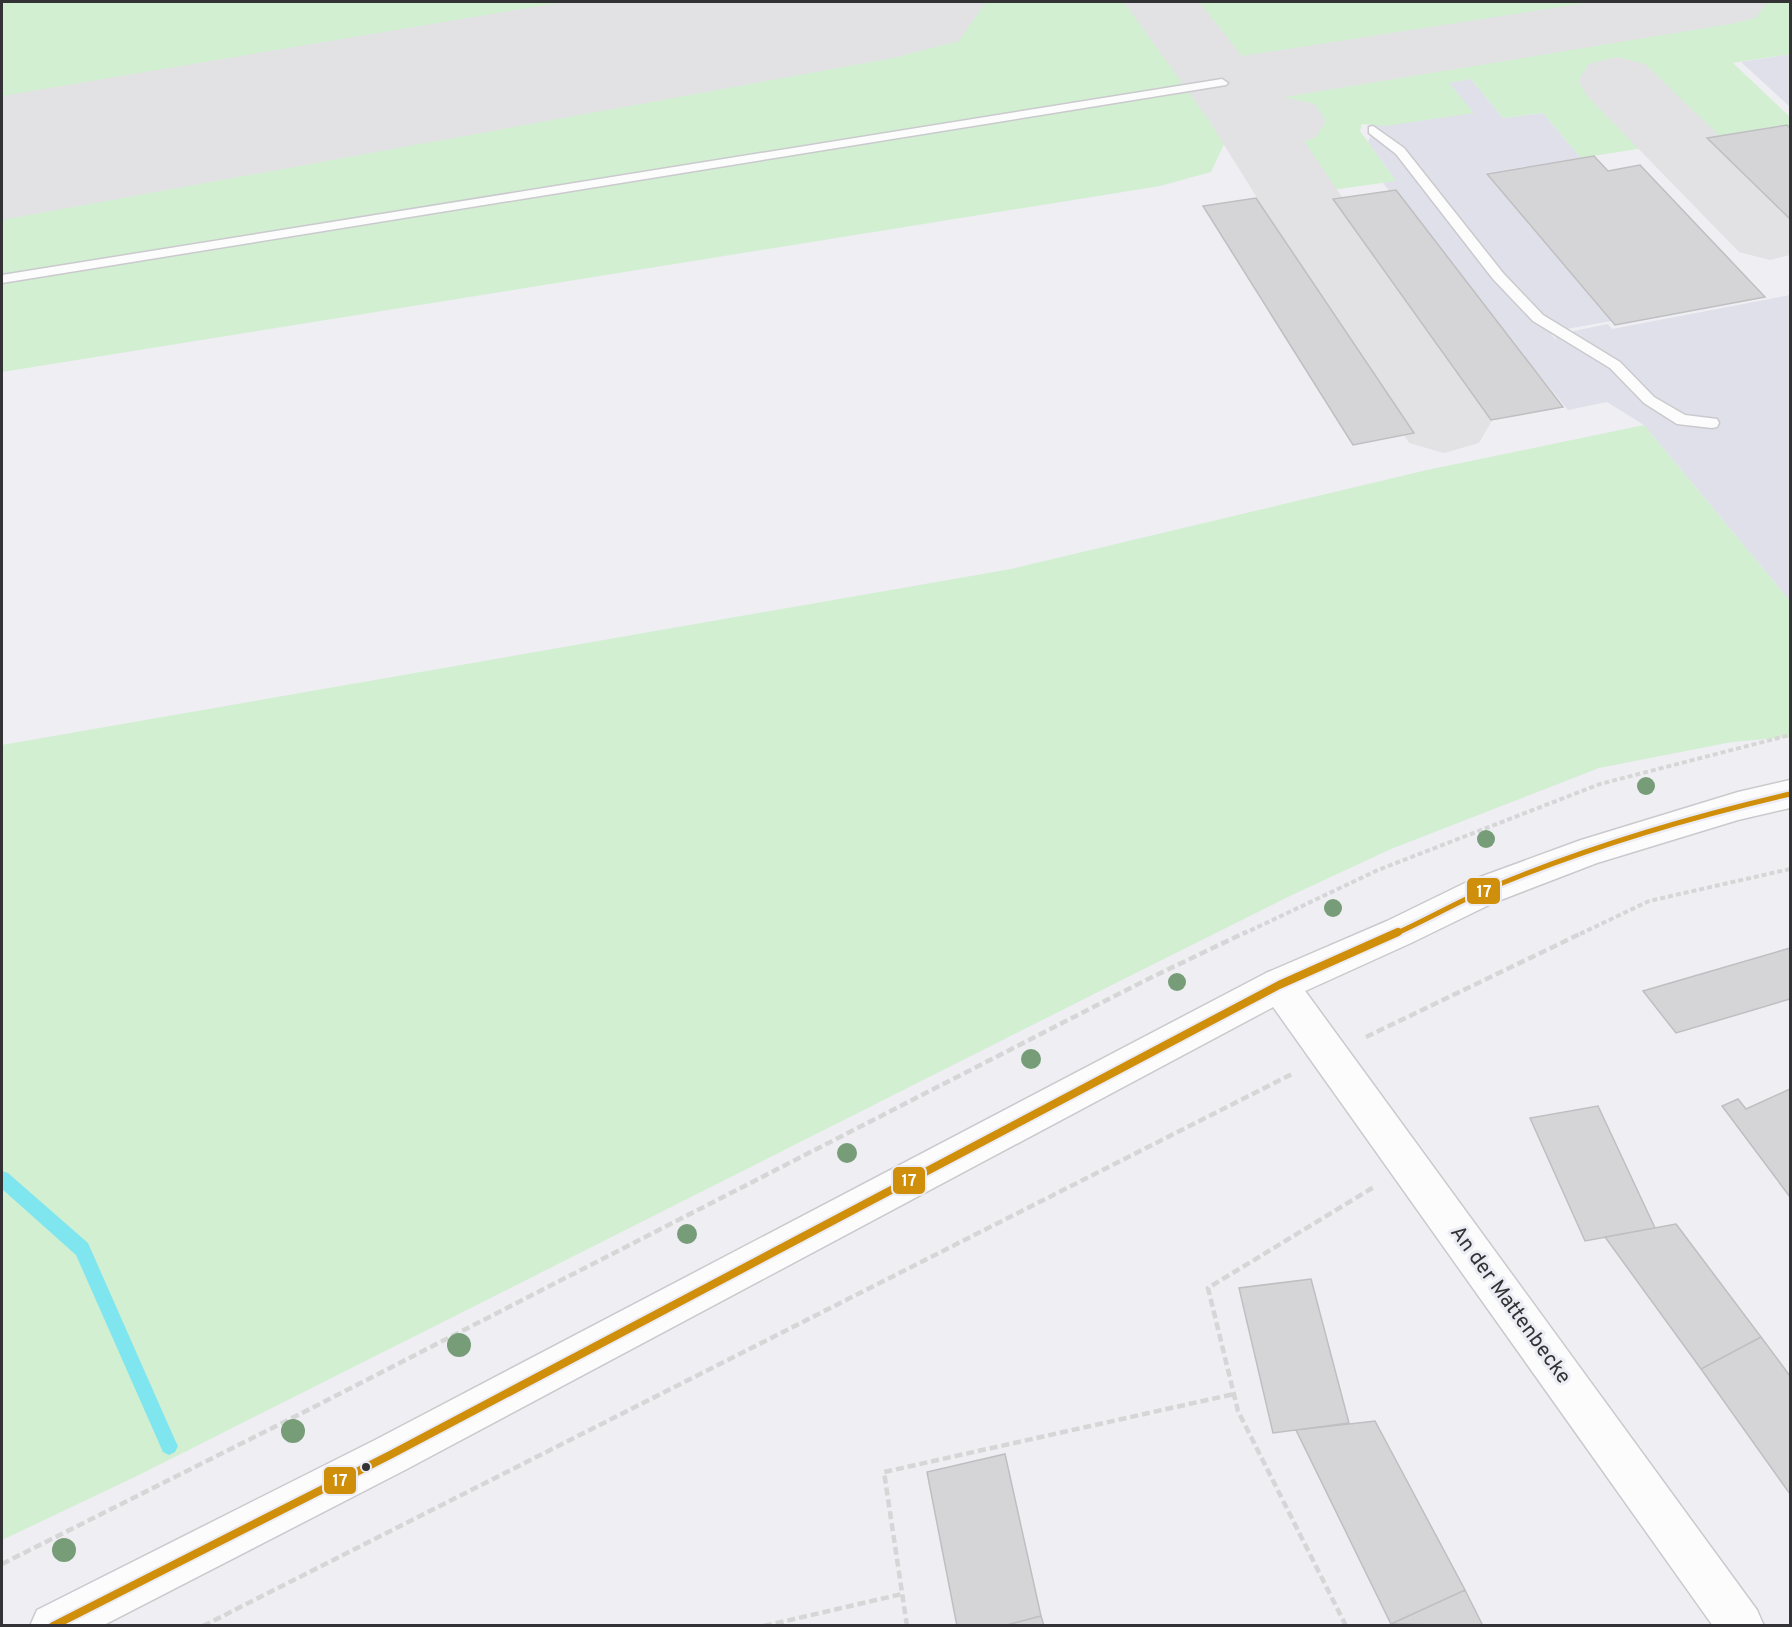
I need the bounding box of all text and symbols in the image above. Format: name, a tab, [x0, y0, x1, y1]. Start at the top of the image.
line badge: 17	[1466, 877, 1501, 905]
text: 17	[1477, 883, 1491, 903]
line badge: 17	[892, 1166, 926, 1195]
text: 17	[902, 1172, 916, 1192]
street label: An der Mattenbecke	[1443, 1221, 1577, 1389]
unlabelled marker	[360, 1461, 372, 1473]
line badge: 17	[323, 1466, 357, 1495]
text: 17	[333, 1472, 347, 1492]

